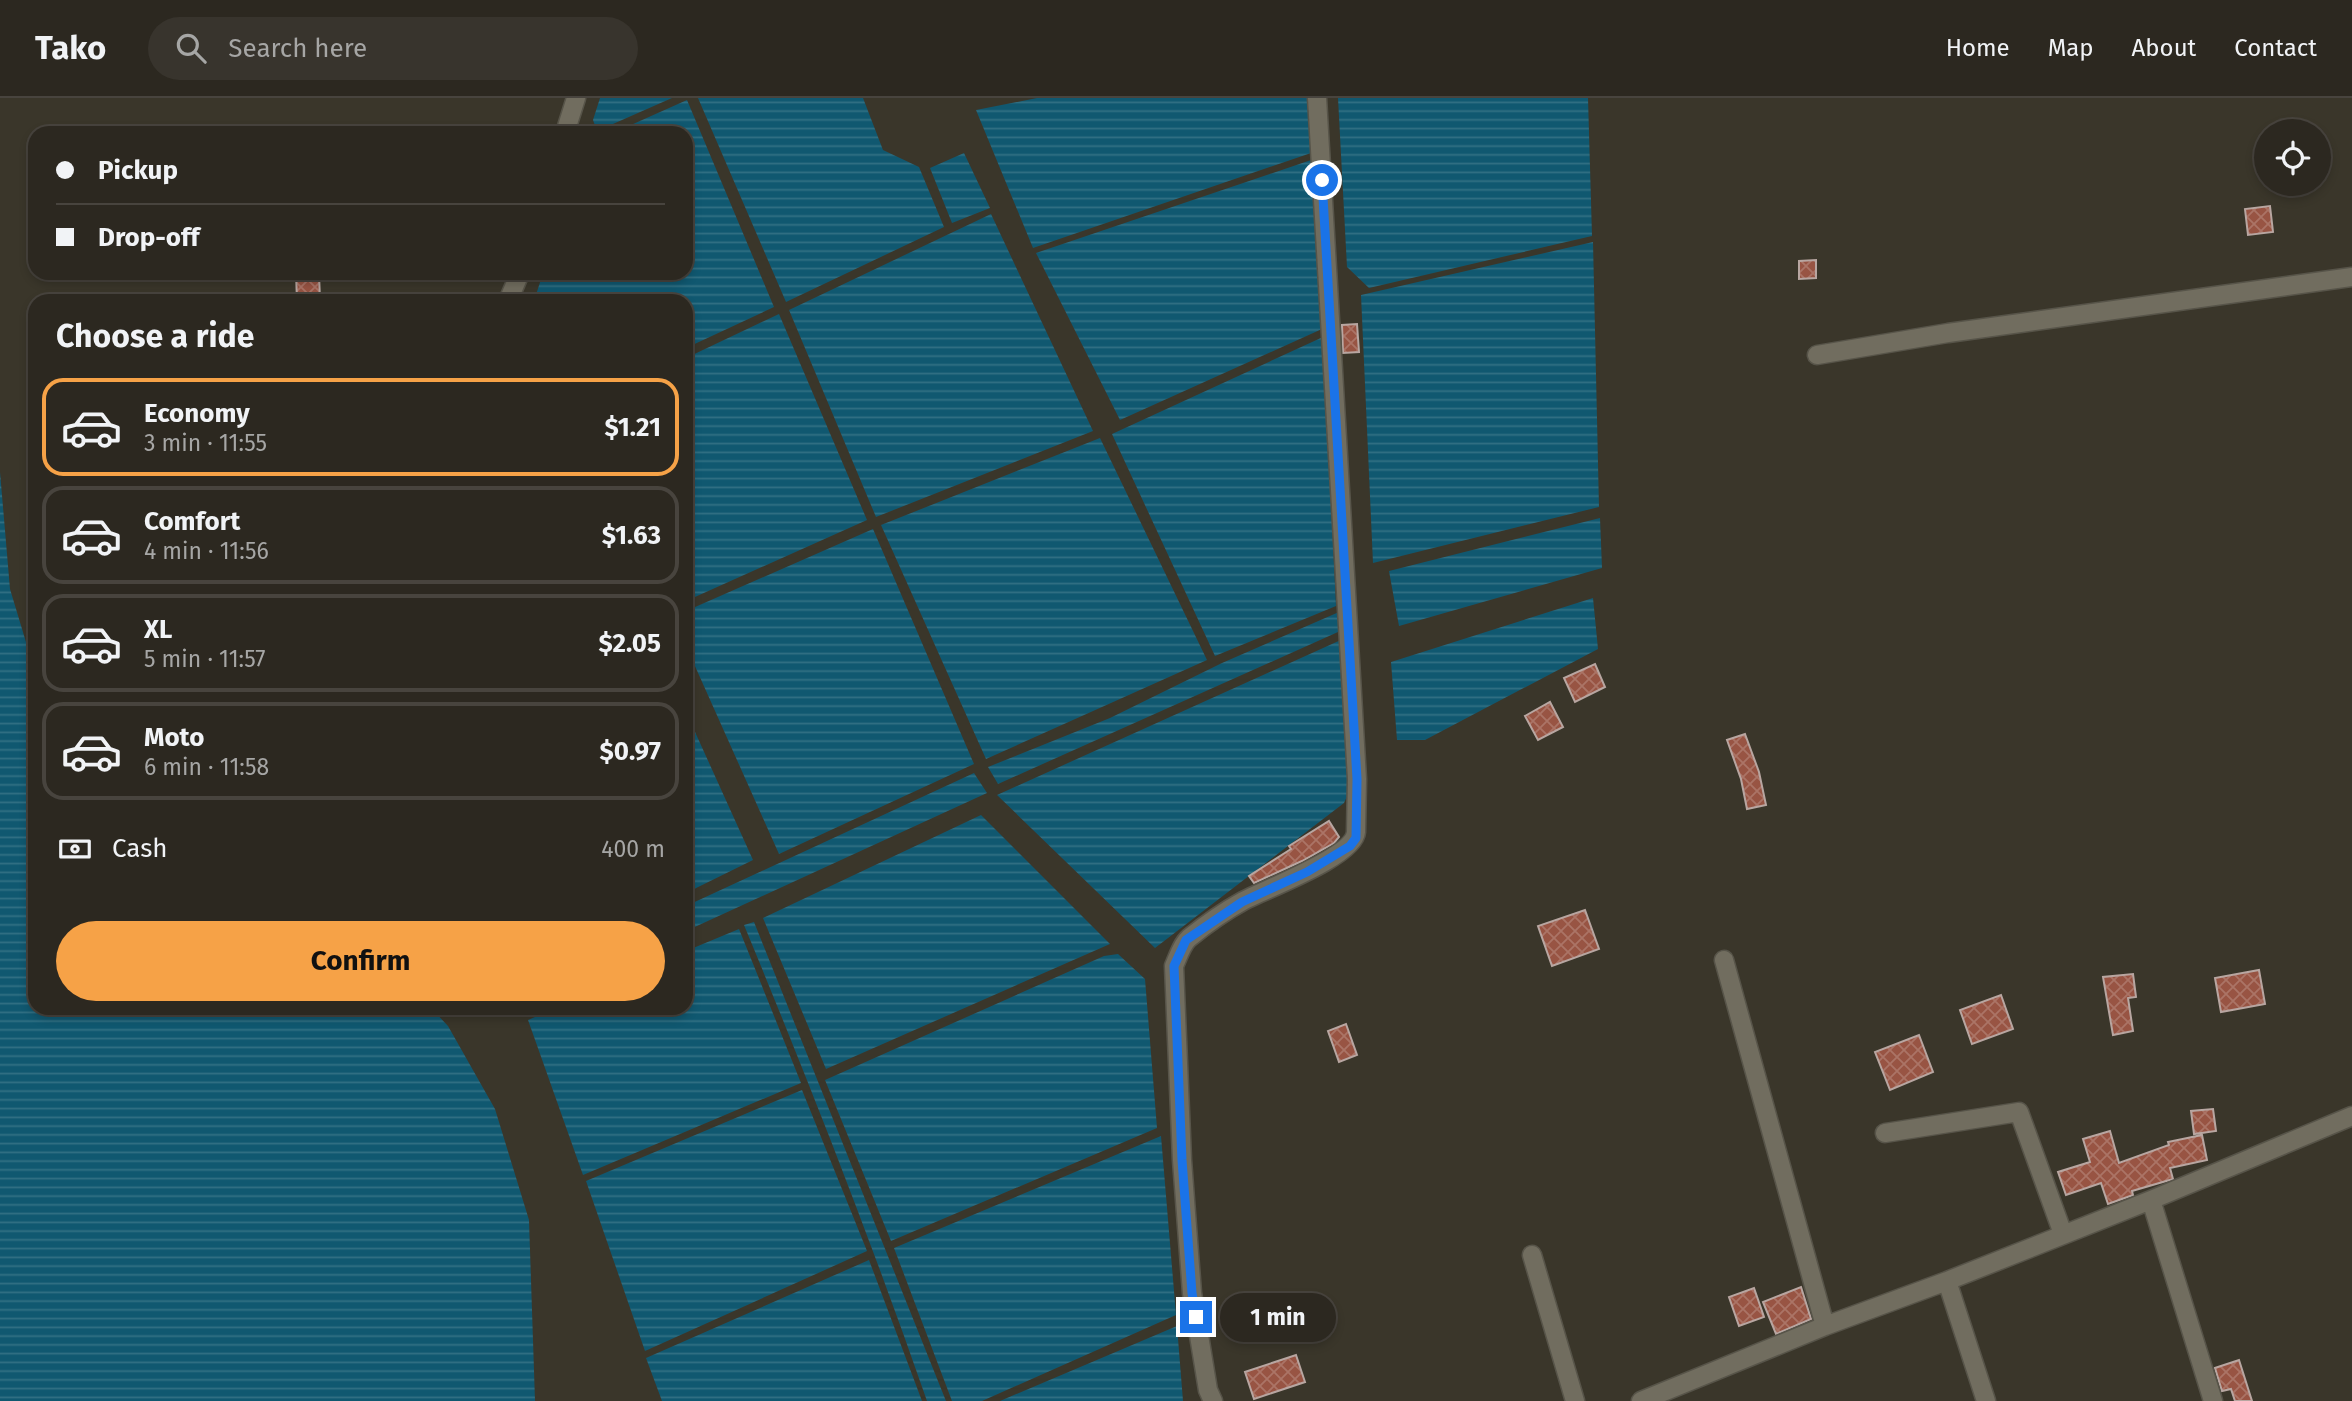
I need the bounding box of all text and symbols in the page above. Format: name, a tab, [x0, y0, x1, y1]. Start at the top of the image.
search box	[148, 17, 638, 80]
text: Tako	[35, 28, 106, 68]
icon: search	[172, 29, 210, 67]
text: Search here	[228, 33, 367, 64]
text: Home	[1946, 34, 2010, 62]
text: Map	[2048, 34, 2094, 62]
text: About	[2132, 34, 2196, 62]
text: Contact	[2234, 34, 2317, 62]
map controls	[2254, 119, 2331, 196]
button: locate	[2254, 119, 2331, 196]
text: Pickup	[98, 155, 178, 186]
route start	[1306, 164, 1338, 196]
text: Drop-off	[98, 222, 200, 253]
text: Choose a ride	[56, 317, 254, 355]
icon: car	[60, 396, 123, 459]
text: Economy	[144, 398, 250, 429]
text: $1.21	[604, 412, 661, 443]
text: 3 min · 11:55	[144, 429, 267, 457]
icon: car	[60, 504, 123, 567]
text: Comfort	[144, 506, 240, 537]
text: $1.63	[602, 520, 661, 551]
text: 4 min · 11:56	[144, 537, 269, 565]
icon: car	[60, 612, 123, 675]
text: XL	[144, 614, 172, 645]
text: $2.05	[599, 628, 661, 659]
text: 5 min · 11:57	[144, 645, 265, 673]
icon: car	[60, 720, 123, 783]
text: Moto	[144, 722, 204, 753]
text: $0.97	[599, 736, 661, 767]
text: 6 min · 11:58	[144, 753, 269, 781]
icon: cash	[56, 830, 94, 868]
text: Cash	[112, 833, 168, 864]
text: 400 m	[601, 835, 665, 863]
button: Confirm	[56, 921, 665, 1001]
callout: 1 min	[1220, 1292, 1336, 1342]
route end	[1180, 1301, 1212, 1333]
text: 1 min	[1250, 1303, 1306, 1331]

